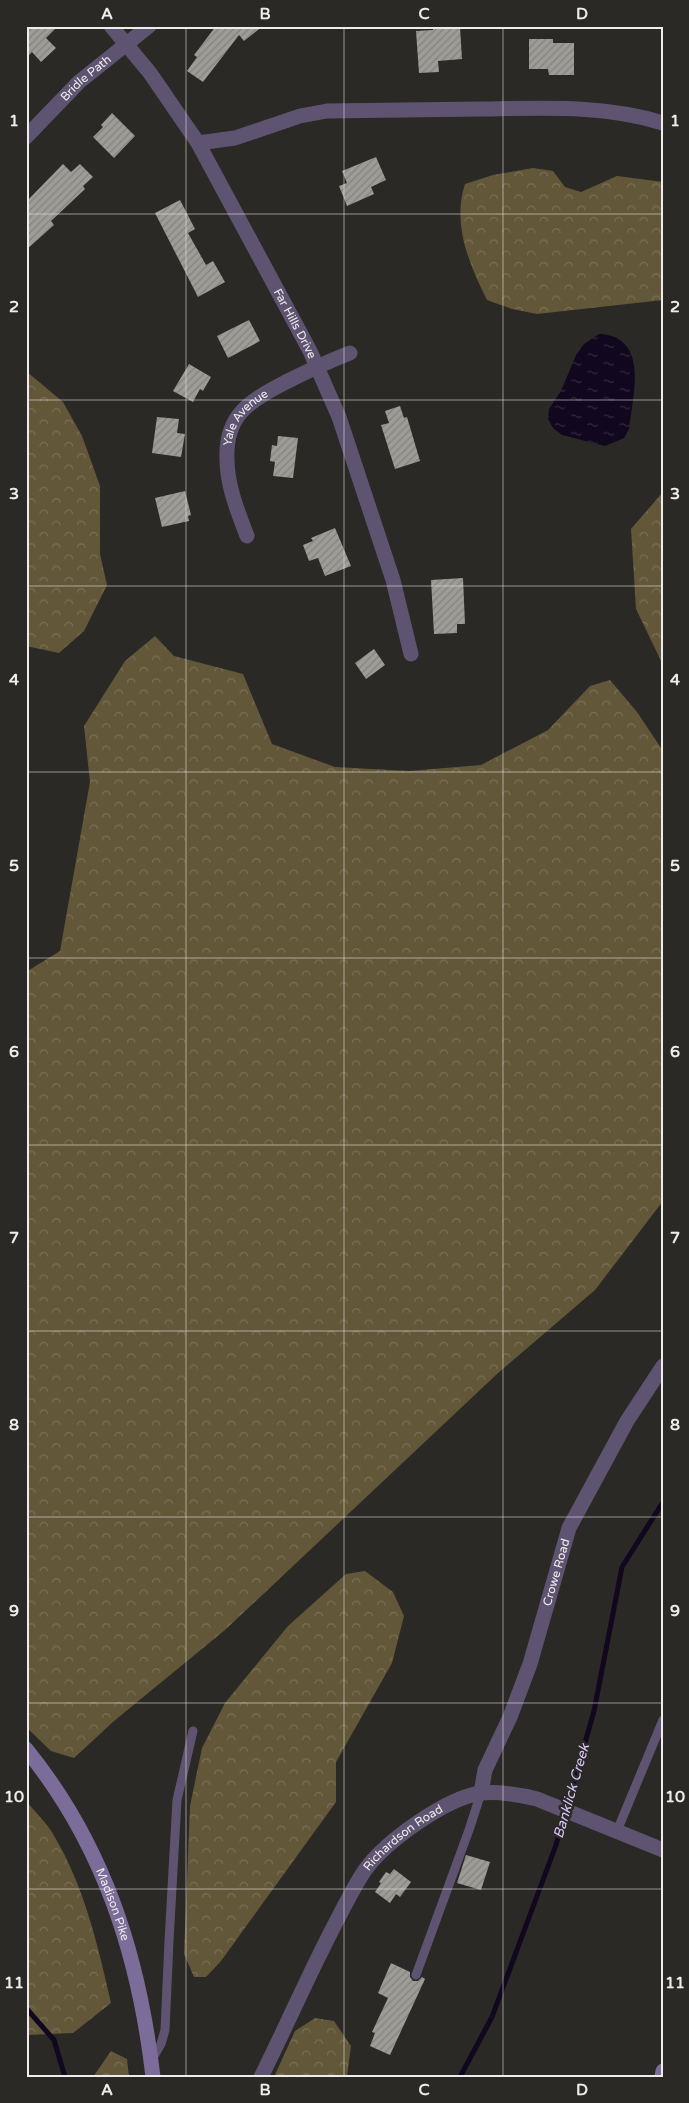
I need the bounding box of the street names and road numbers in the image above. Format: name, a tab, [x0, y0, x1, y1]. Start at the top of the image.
street label: Bridle Path	[58, 52, 114, 104]
street label: Far Hills Drive	[271, 286, 319, 361]
street label: Yale Avenue	[220, 386, 271, 447]
street label: Crowe Road	[540, 1537, 573, 1608]
street label: Richardson Road	[360, 1802, 445, 1873]
street label: Madison Pike	[93, 1866, 133, 1943]

